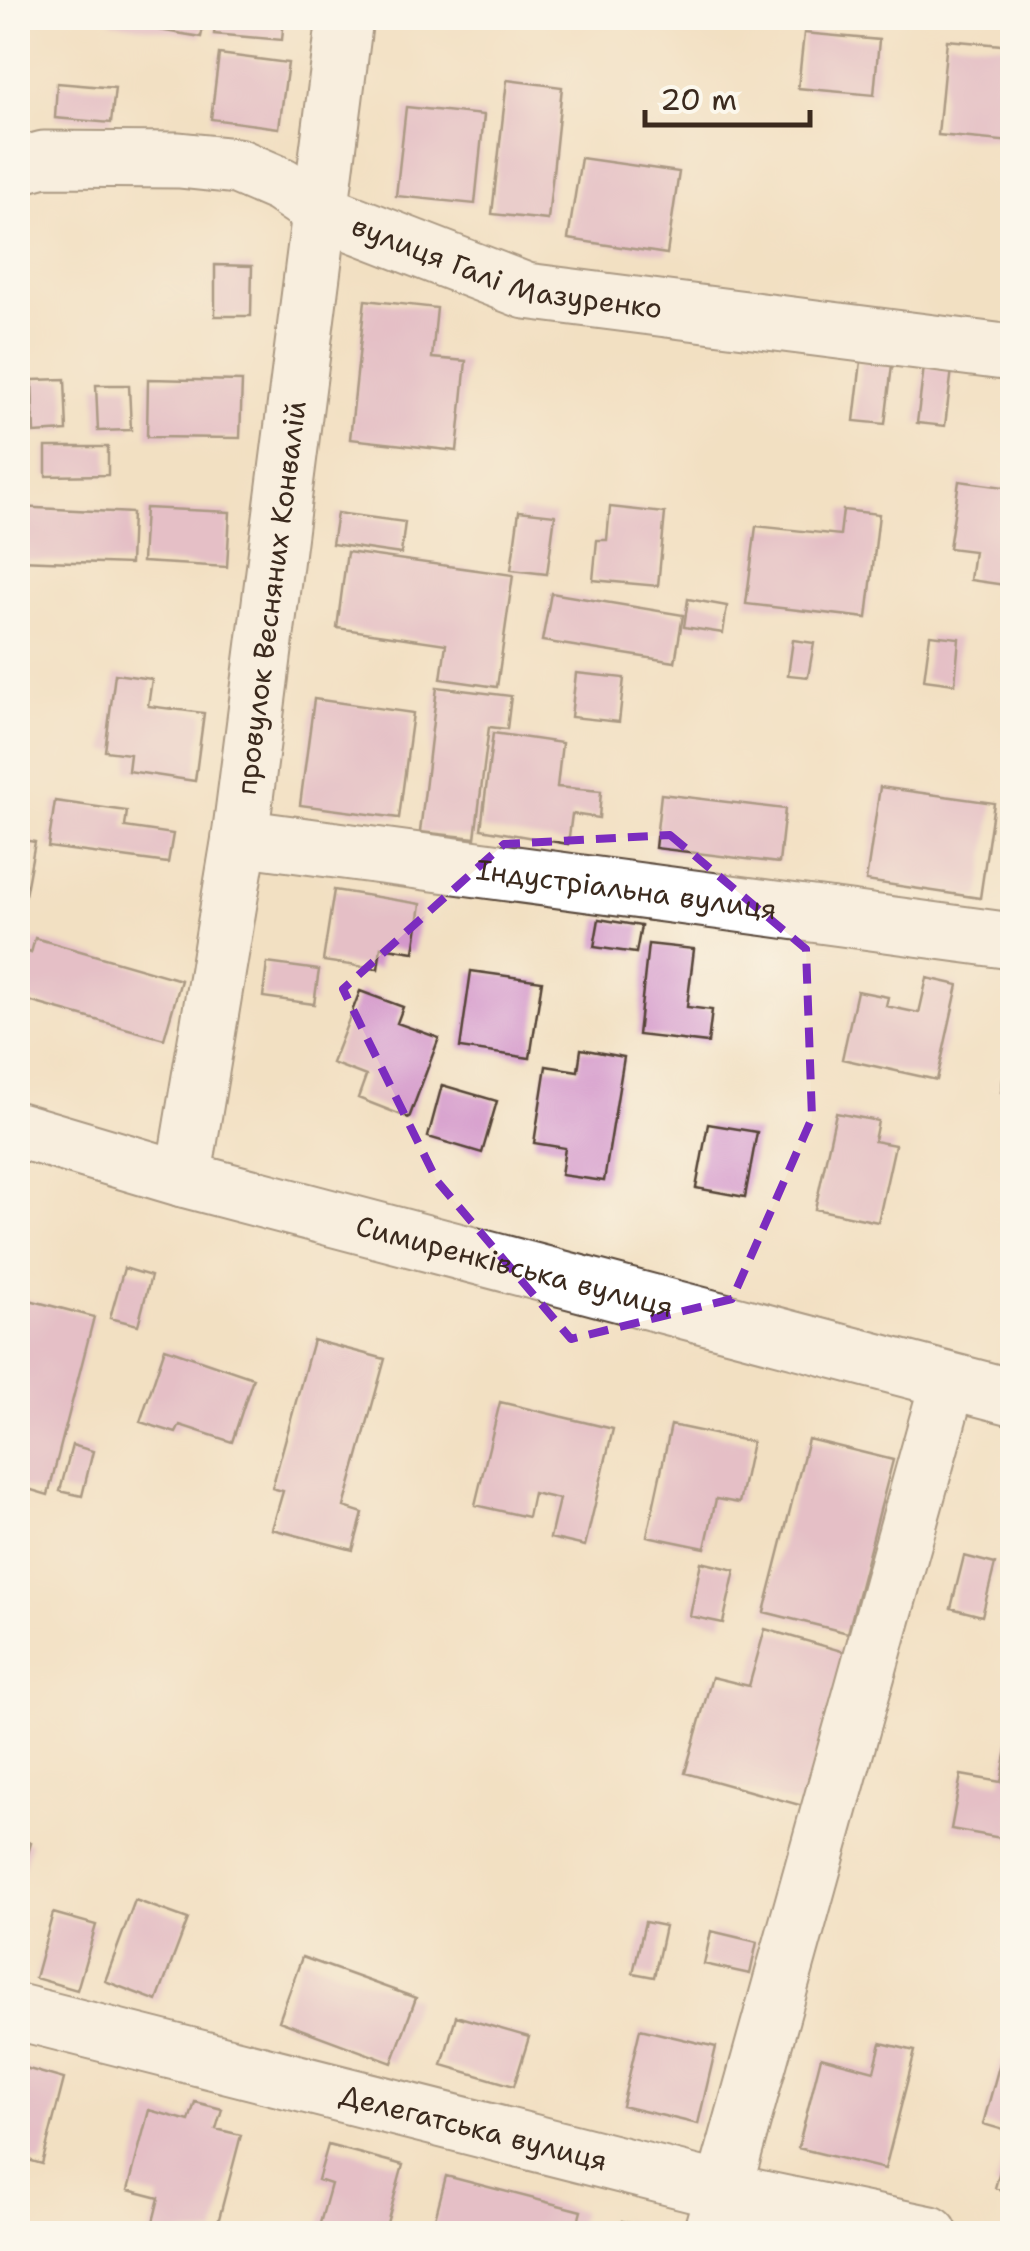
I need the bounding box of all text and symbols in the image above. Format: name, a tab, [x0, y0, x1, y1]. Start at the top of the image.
scale bar	[645, 65, 810, 127]
text: 20 m	[660, 79, 737, 120]
street label: вулиця Галі Мазуренко	[347, 206, 664, 327]
street label: провулок Весняних Конвалій	[227, 398, 315, 797]
street label: Індустріальна вулиця	[474, 850, 779, 928]
street label: Симиренківська вулиця	[352, 1206, 677, 1326]
street label: Делегатська вулиця	[336, 2075, 611, 2180]

